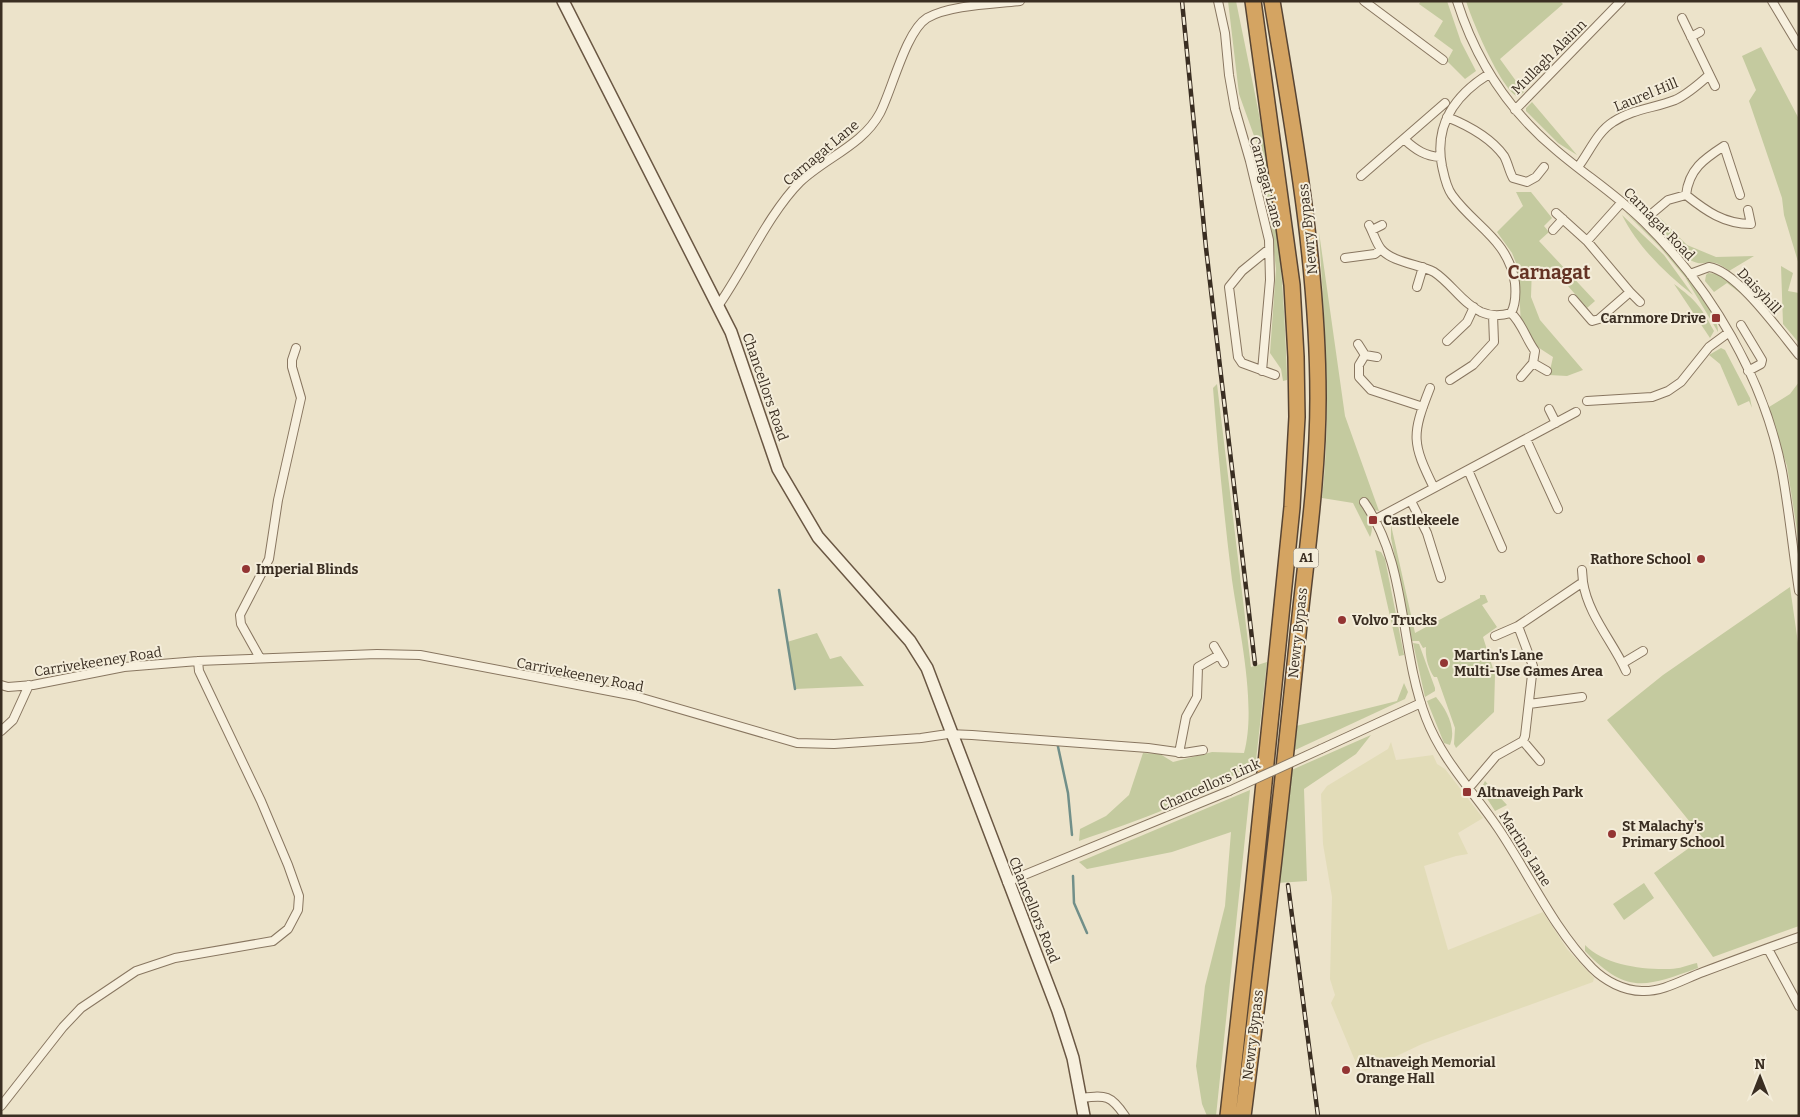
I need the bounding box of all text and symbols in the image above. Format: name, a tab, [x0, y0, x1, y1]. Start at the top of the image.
street label: Mullagh Alainn	[1508, 16, 1590, 98]
street label: Laurel Hill	[1611, 74, 1681, 116]
street label: Carnagat Lane	[780, 116, 862, 190]
street label: Carnagat Lane	[1246, 134, 1286, 230]
street label: Newry Bypass	[1295, 183, 1321, 275]
street label: Carnagat Road	[1620, 184, 1698, 264]
district label: Carnagat	[1508, 261, 1591, 284]
street label: Daisyhill	[1734, 265, 1784, 317]
place label: Carnmore Drive	[1600, 310, 1706, 327]
marker: Carnmore Drive	[1710, 312, 1722, 324]
street label: Chancellors Road	[739, 331, 791, 443]
place label: Castlekeele	[1383, 512, 1459, 529]
marker: Castlekeele	[1367, 514, 1379, 526]
road number: A1	[1294, 548, 1318, 568]
place label: Rathore School	[1590, 551, 1692, 568]
marker: Rathore School	[1695, 553, 1707, 565]
place label: Imperial Blinds	[256, 561, 358, 578]
marker: Imperial Blinds	[240, 563, 252, 575]
street label: Newry Bypass	[1285, 587, 1311, 679]
place label: Volvo Trucks	[1352, 612, 1437, 629]
marker: Volvo Trucks	[1336, 614, 1348, 626]
street label: Carrivekeeney Road	[33, 643, 163, 681]
place label: Martin's Lane Multi-Use Games Area	[1454, 647, 1603, 680]
street label: Carrivekeeney Road	[515, 654, 645, 696]
marker: Martin's Lane Multi-Use Games Area	[1438, 657, 1450, 669]
street label: Chancellors Link	[1157, 755, 1263, 815]
place label: Altnaveigh Park	[1477, 784, 1584, 801]
marker: Altnaveigh Park	[1461, 786, 1473, 798]
street label: Martins Lane	[1495, 808, 1555, 890]
place label: St Malachy's Primary School	[1622, 818, 1725, 851]
marker: St Malachy's Primary School	[1606, 828, 1618, 840]
street label: Chancellors Road	[1005, 854, 1063, 966]
street label: Newry Bypass	[1239, 989, 1267, 1081]
north arrow	[1735, 1052, 1785, 1102]
place label: Altnaveigh Memorial Orange Hall	[1356, 1054, 1496, 1087]
text: N	[1755, 1056, 1766, 1073]
marker: Altnaveigh Memorial Orange Hall	[1340, 1064, 1352, 1076]

